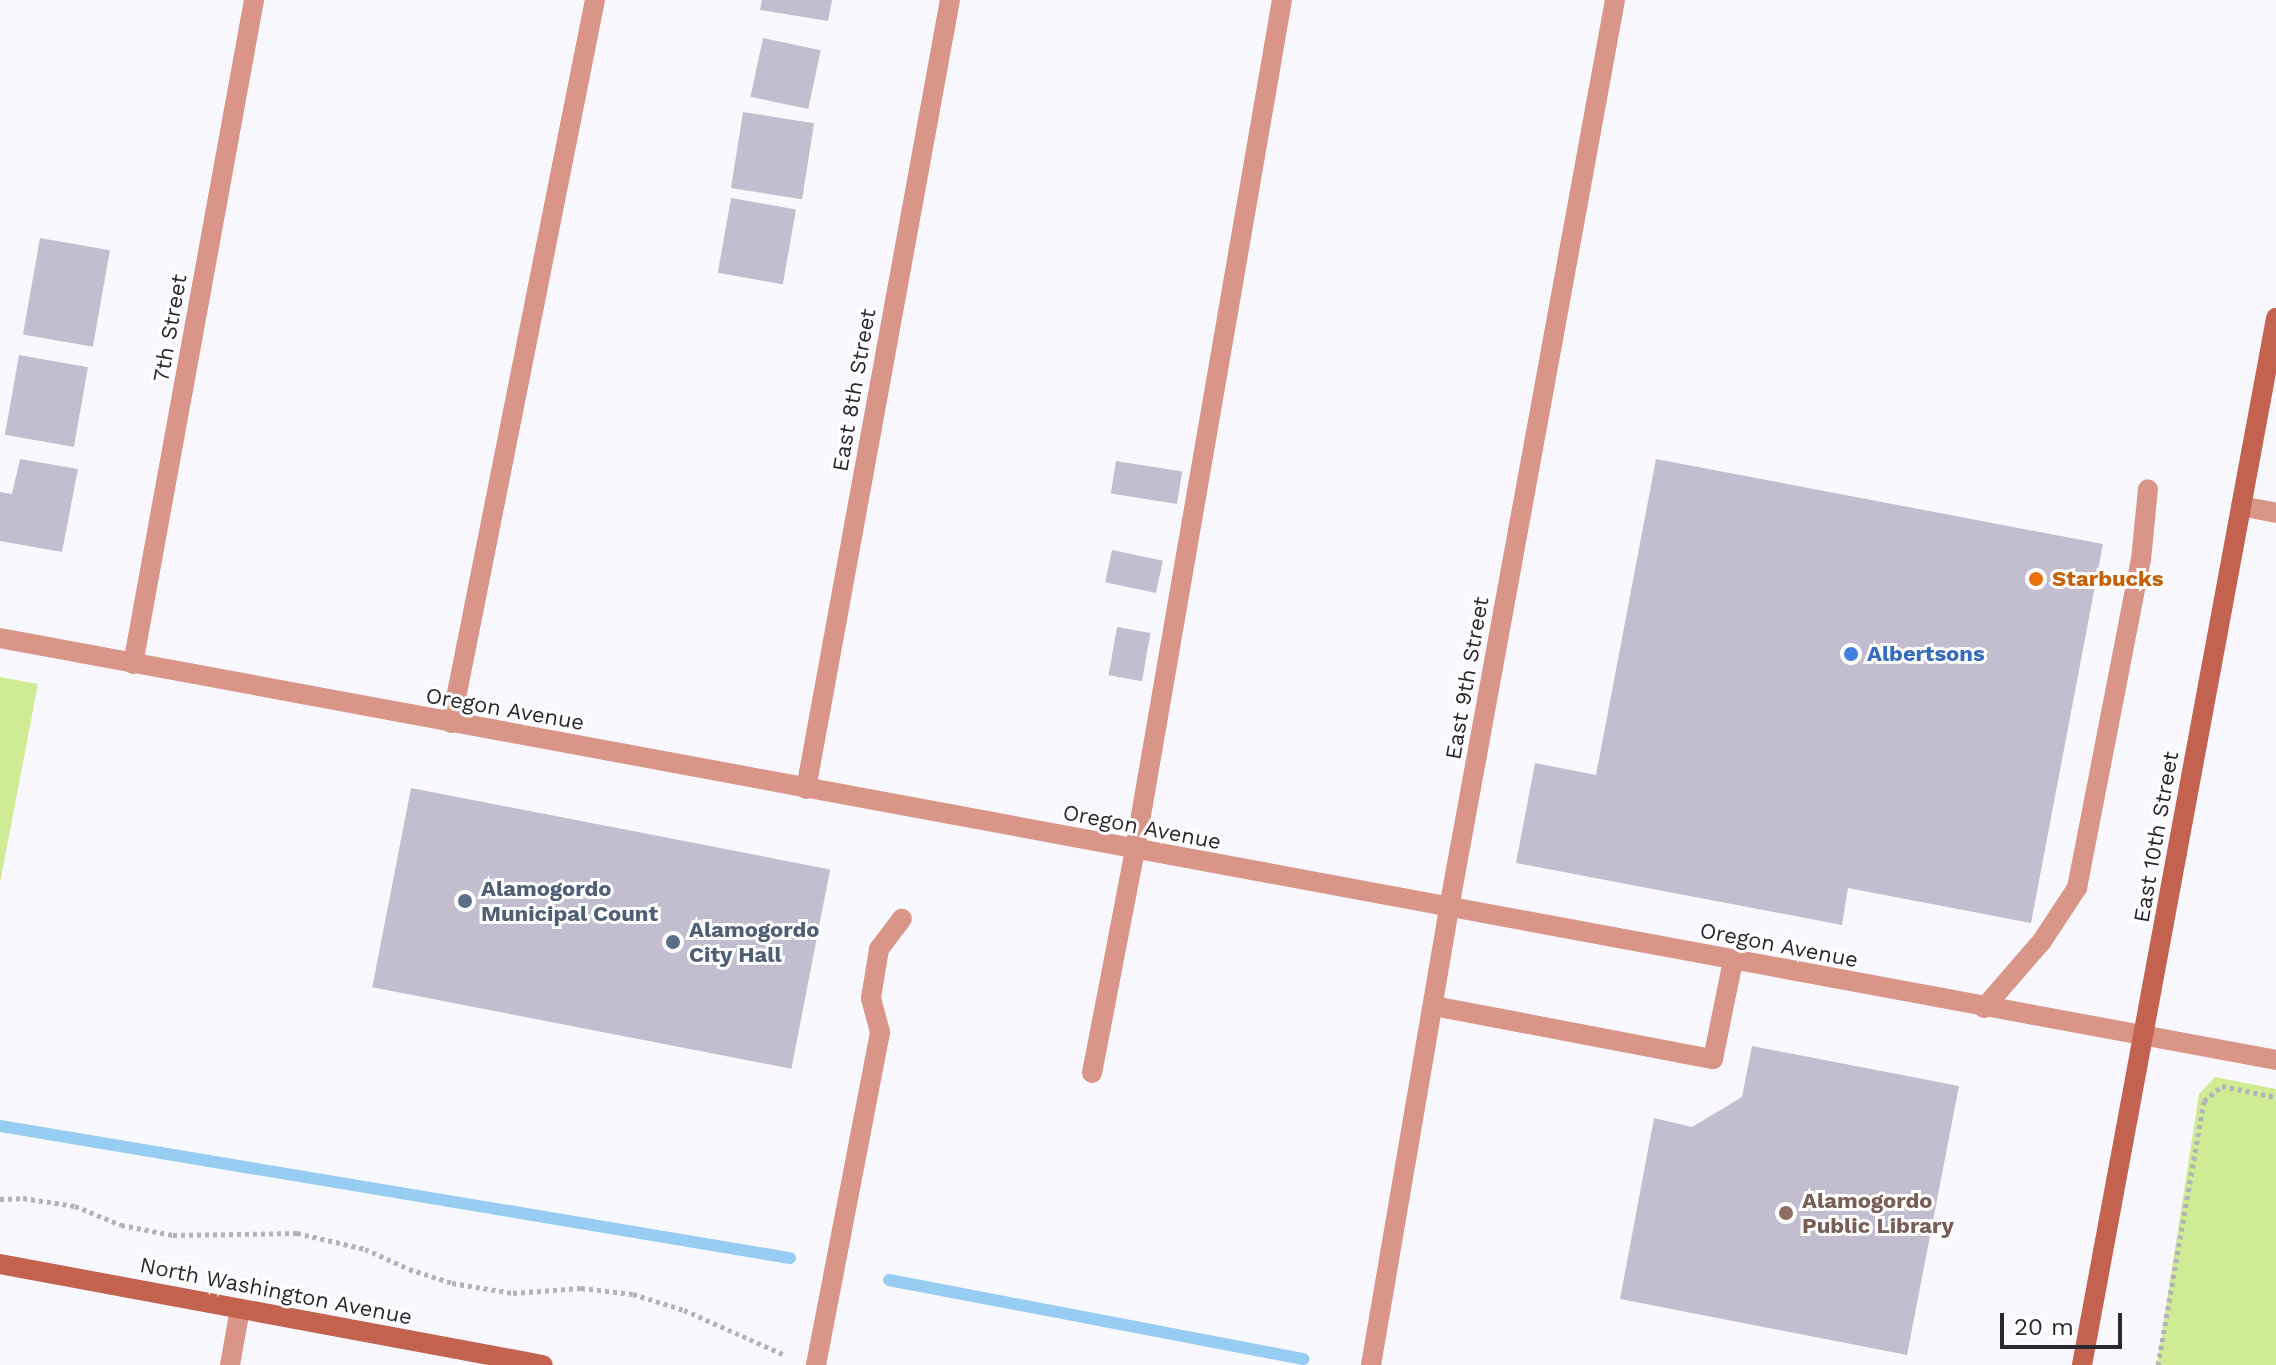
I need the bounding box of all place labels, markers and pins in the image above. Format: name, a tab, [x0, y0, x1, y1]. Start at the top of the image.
place label: Starbucks	[2052, 566, 2163, 592]
marker: Starbucks	[2027, 570, 2045, 588]
place label: Albertsons	[1867, 641, 1985, 667]
marker: Albertsons	[1842, 645, 1860, 663]
place label: Alamogordo Municipal Count	[481, 875, 658, 926]
marker: Alamogordo Municipal Count	[456, 892, 474, 910]
place label: Alamogordo City Hall	[689, 916, 820, 968]
marker: Alamogordo City Hall	[664, 933, 682, 951]
place label: Alamogordo Public Library	[1802, 1187, 1954, 1238]
marker: Alamogordo Public Library	[1777, 1204, 1795, 1222]

